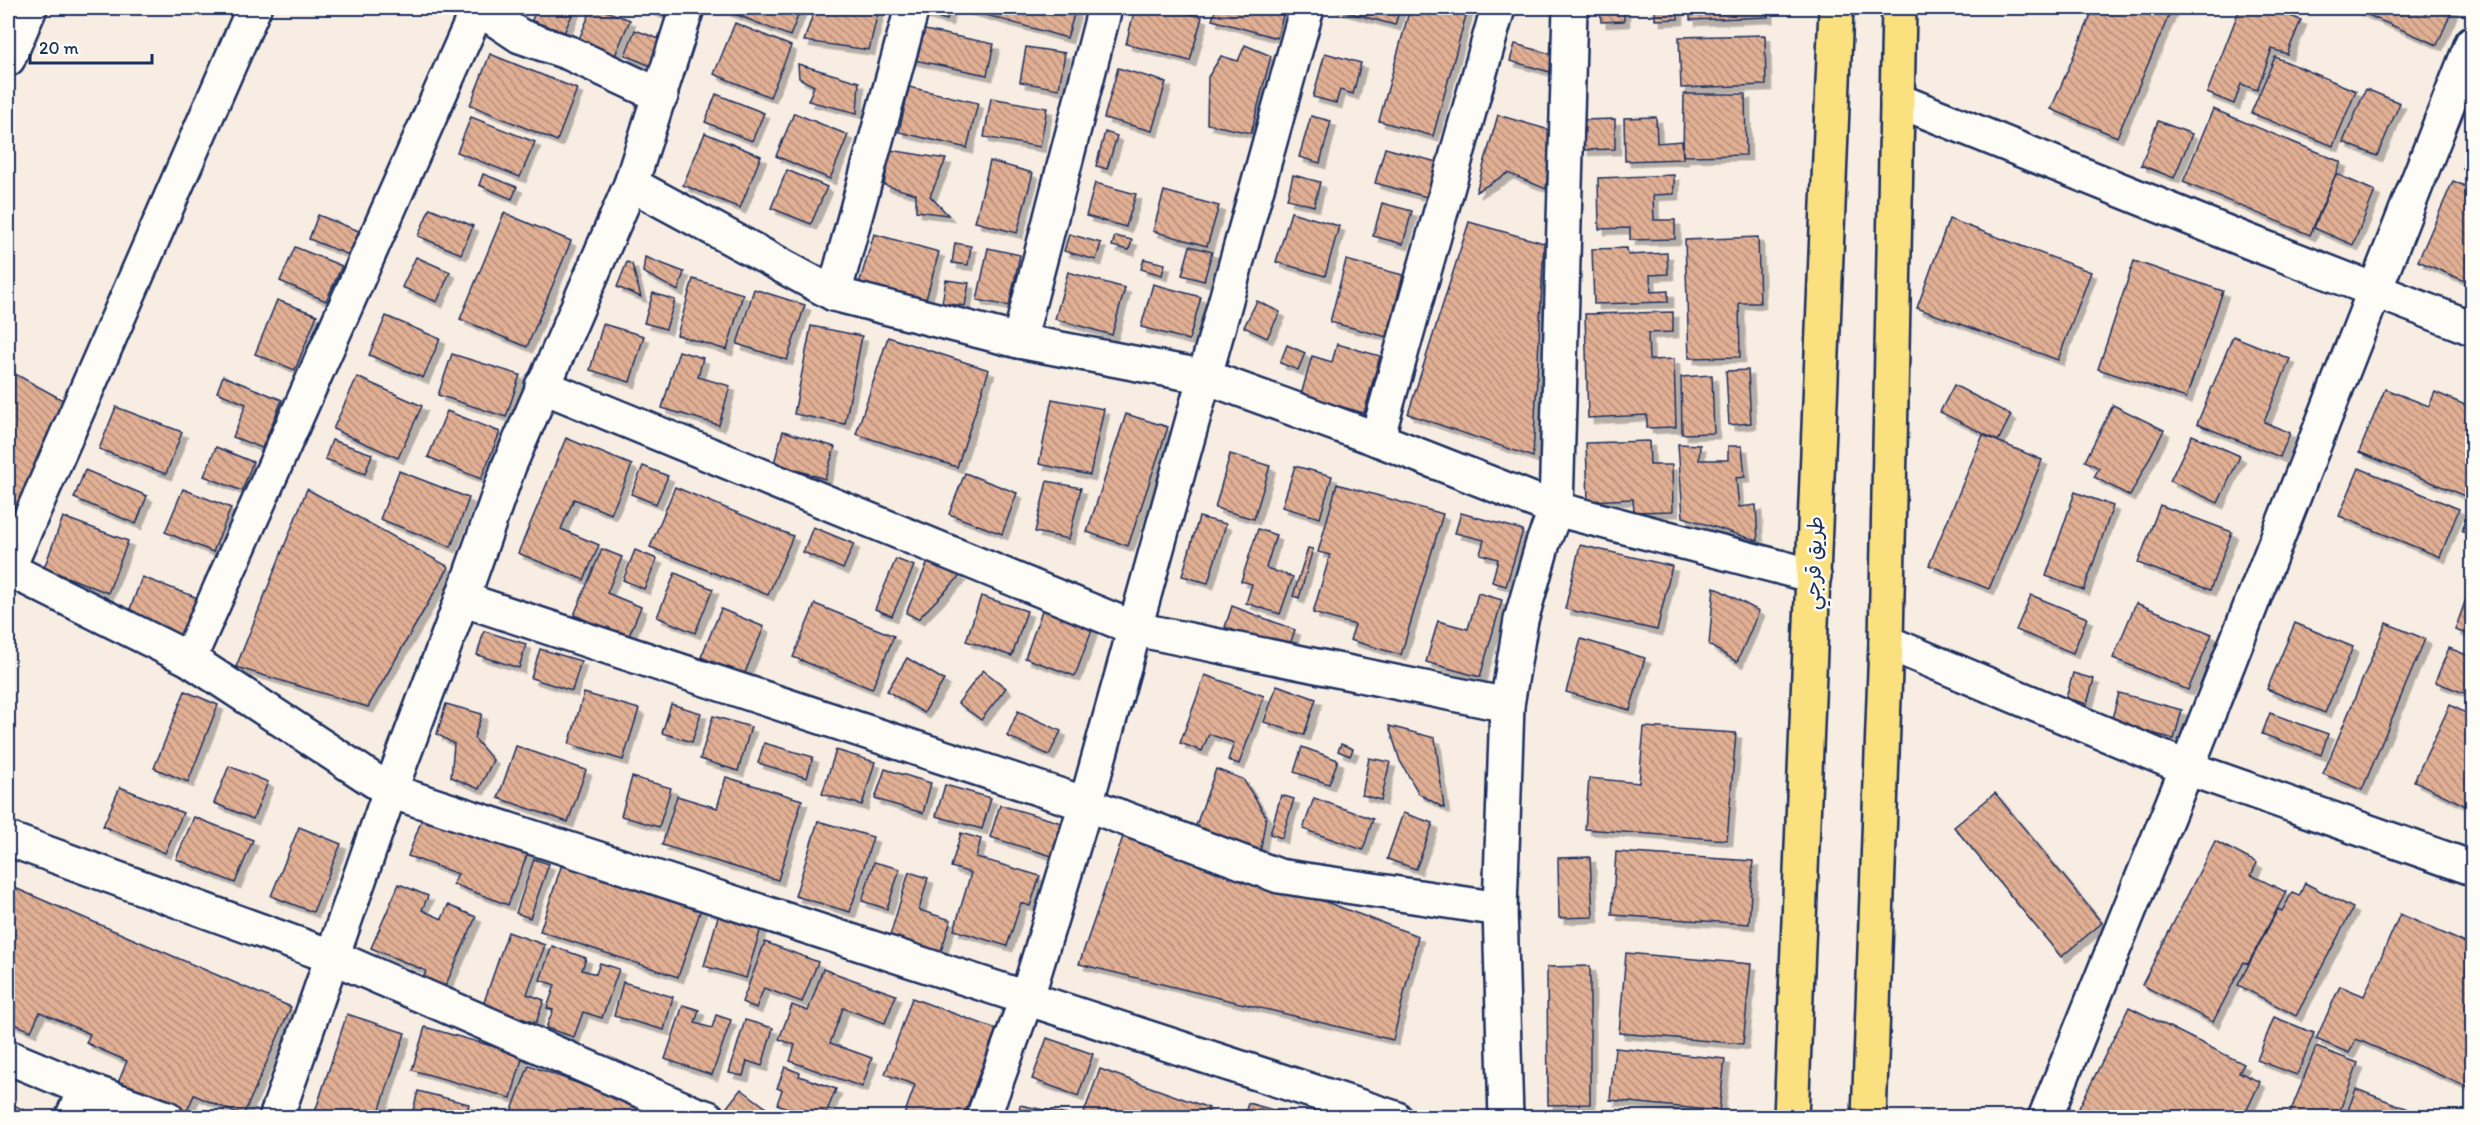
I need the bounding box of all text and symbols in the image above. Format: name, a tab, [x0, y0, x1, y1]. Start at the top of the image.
scale bar	[30, 27, 152, 65]
text: 20 m	[39, 37, 79, 59]
street label: طريق قرجي	[1799, 516, 1835, 611]

